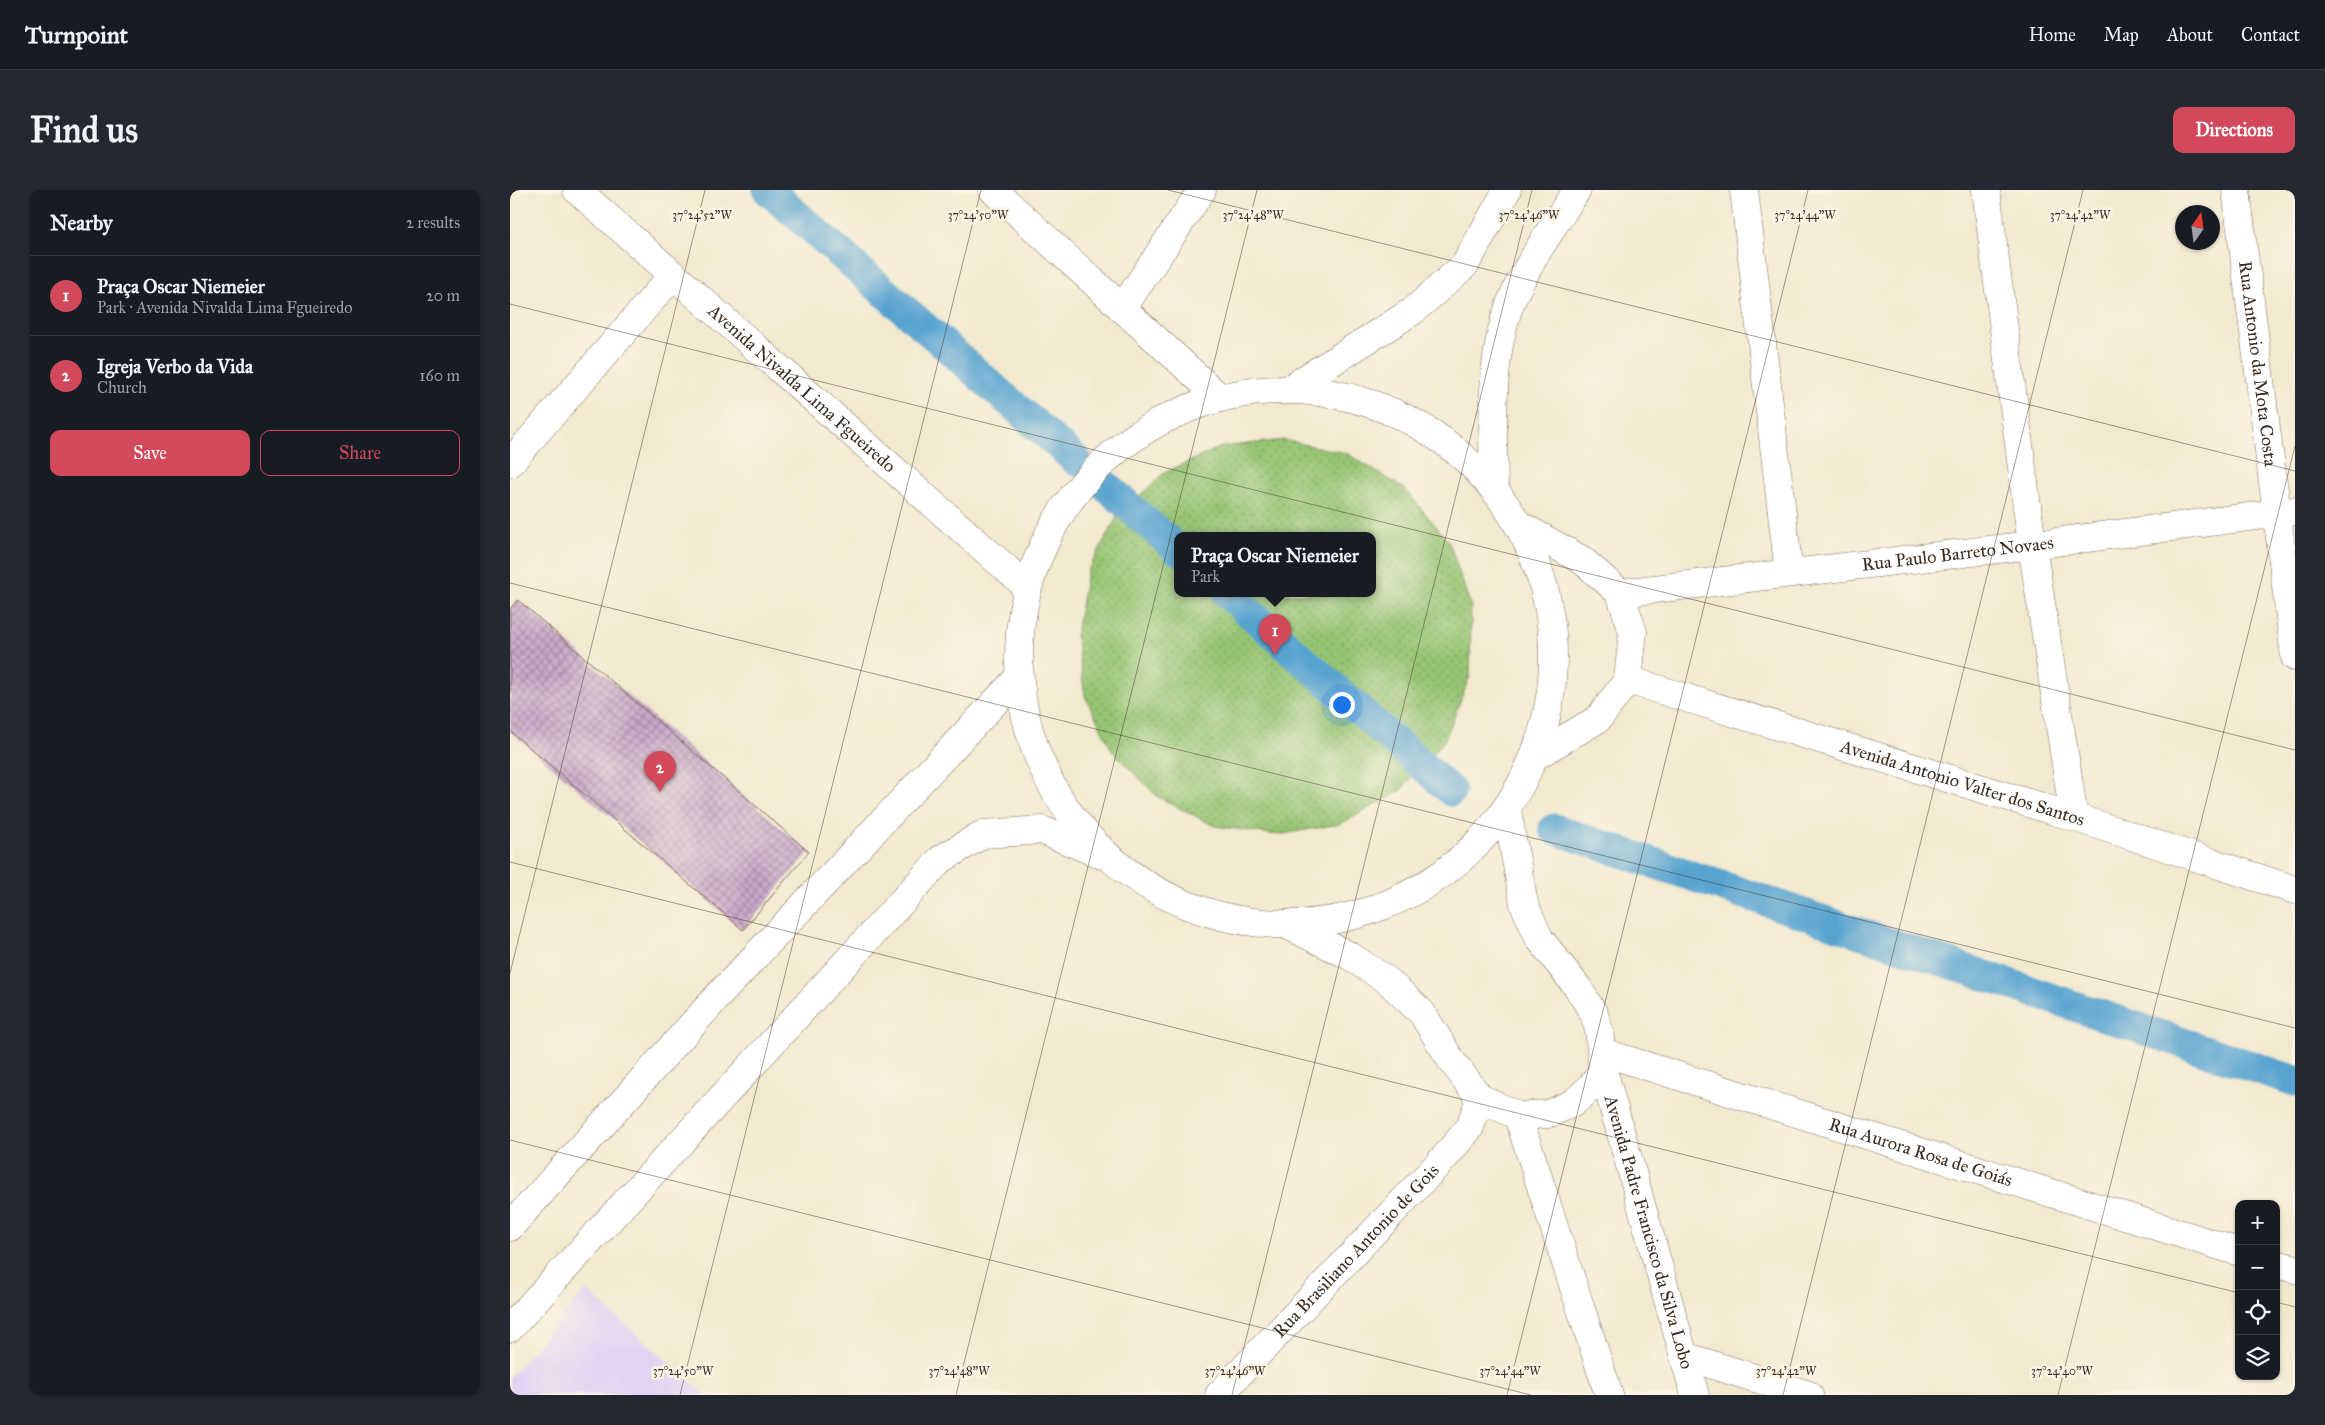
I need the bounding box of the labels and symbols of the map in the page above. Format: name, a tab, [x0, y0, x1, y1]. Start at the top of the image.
north arrow	[2175, 205, 2220, 250]
text: 37°24'52"W	[672, 208, 732, 222]
text: 37°24'50"W	[948, 208, 1009, 222]
text: 37°24'48"W	[1222, 208, 1284, 222]
text: 37°24'46"W	[1499, 208, 1560, 222]
text: 37°24'44"W	[1774, 208, 1836, 222]
text: 37°24'42"W	[2050, 208, 2111, 222]
street label: Rua Antonio da Mota Costa	[2234, 260, 2282, 468]
street label: Avenida Nivalda Lima Fgueiredo	[703, 299, 901, 477]
street label: Rua Paulo Barreto Novaes	[1861, 531, 2055, 576]
pin: 1	[1259, 614, 1291, 655]
your location	[1329, 692, 1355, 718]
street label: Avenida Antonio Valter dos Santos	[1837, 735, 2087, 831]
pin: 2	[644, 751, 676, 792]
street label: Avenida Padre Francisco da Silva Lobo	[1599, 1092, 1698, 1371]
street label: Rua Aurora Rosa de Goiás	[1826, 1113, 2015, 1191]
street label: Rua Brasiliano Antonio de Gois	[1268, 1159, 1444, 1342]
text: 37°24'50"W	[653, 1364, 714, 1378]
text: 37°24'48"W	[928, 1364, 990, 1378]
text: 37°24'46"W	[1205, 1364, 1266, 1378]
text: 37°24'44"W	[1479, 1364, 1541, 1378]
text: 37°24'42"W	[1756, 1364, 1817, 1378]
text: 37°24'40"W	[2031, 1364, 2093, 1378]

